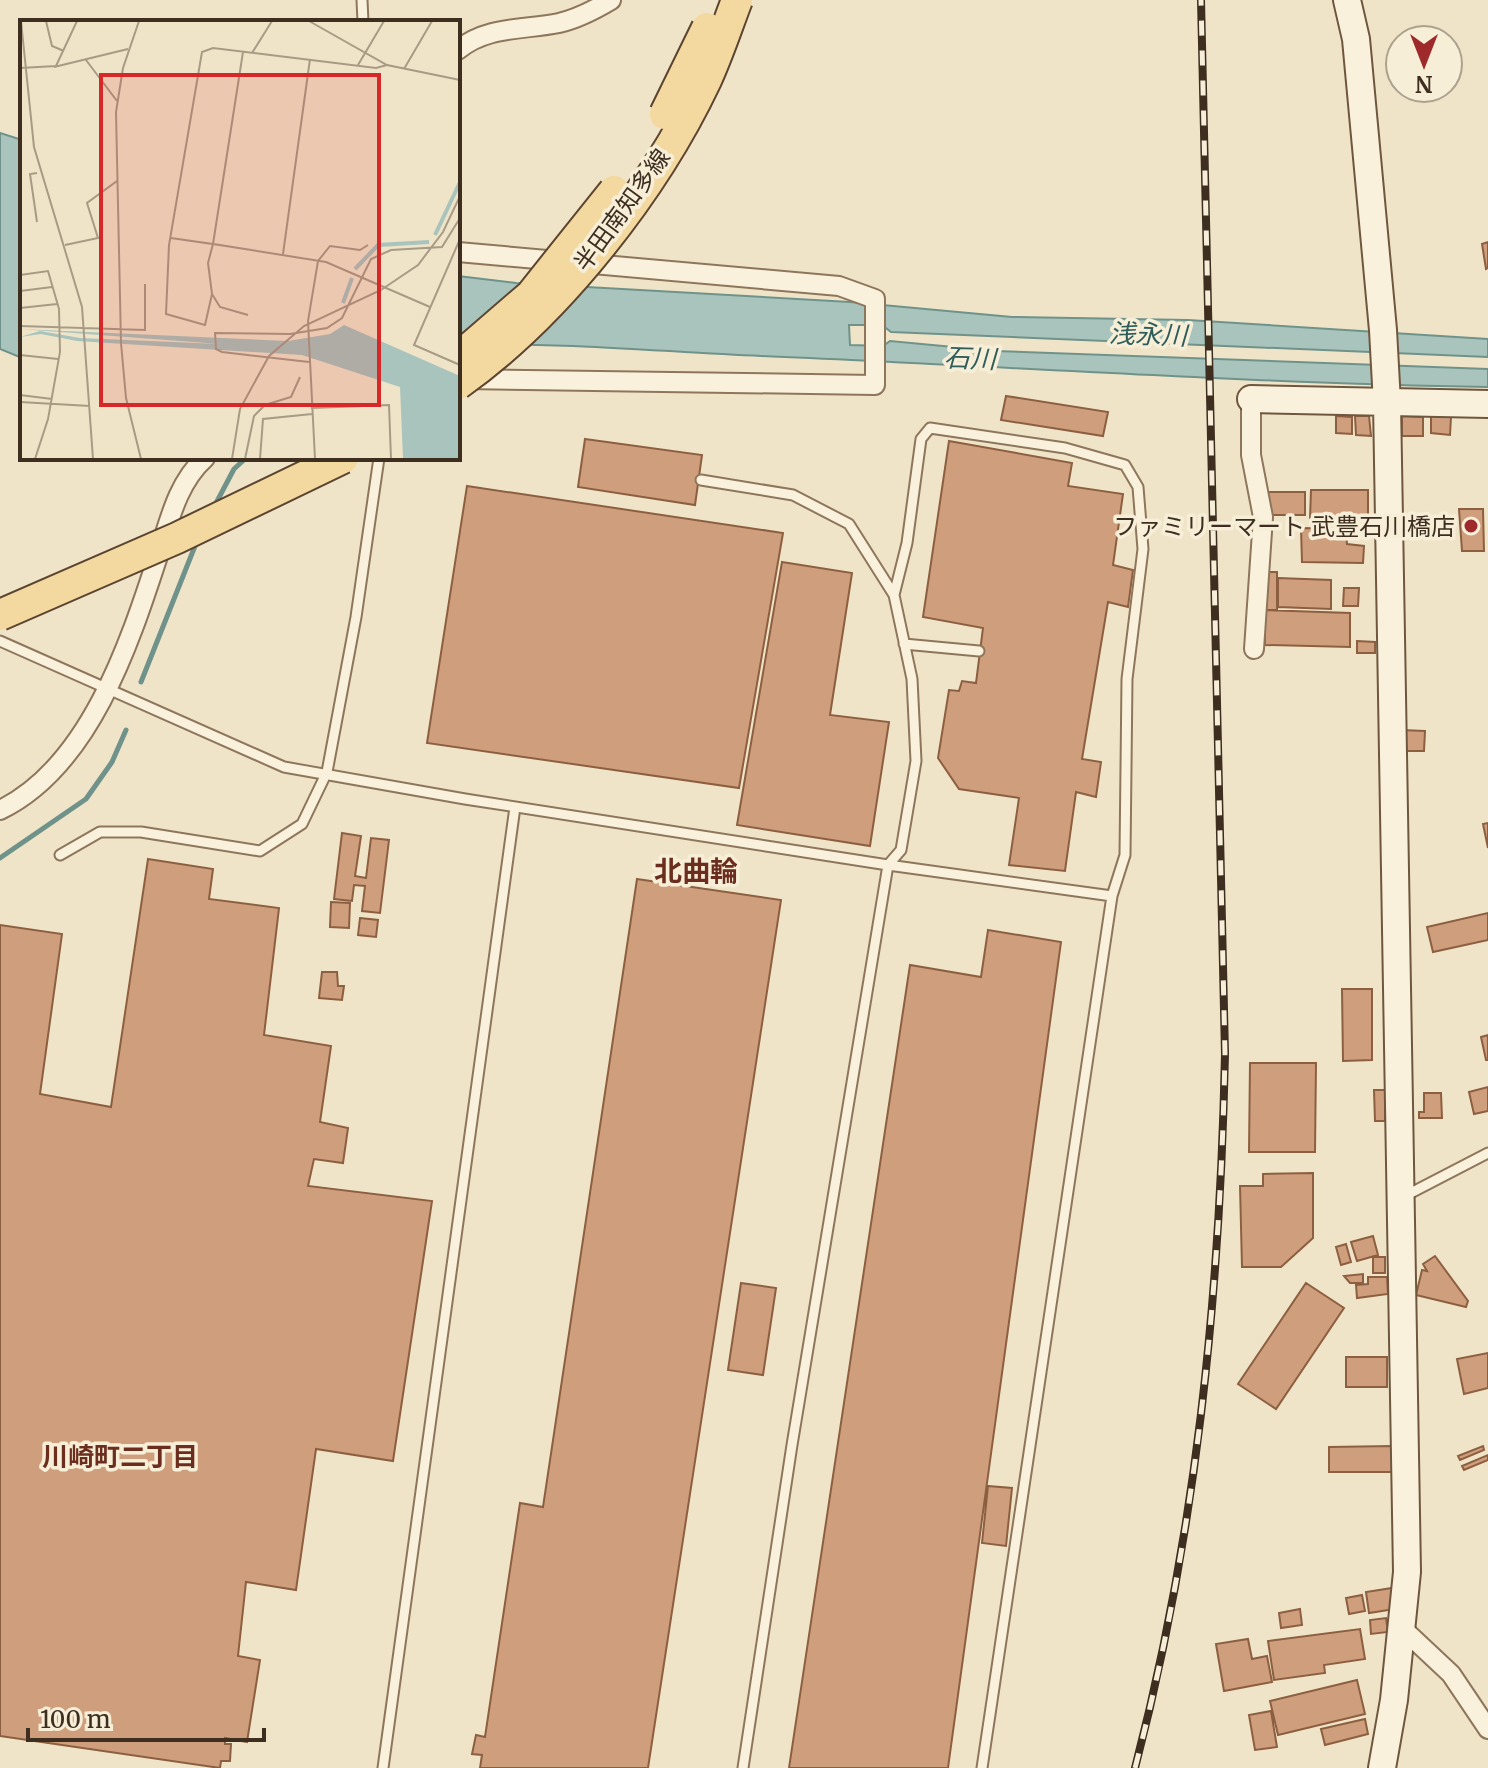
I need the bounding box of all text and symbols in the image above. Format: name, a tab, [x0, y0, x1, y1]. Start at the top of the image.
inset map	[20, 20, 460, 460]
north arrow	[1384, 24, 1464, 104]
text: N	[1415, 70, 1433, 98]
street label: 半田南知多線	[567, 143, 677, 277]
water label: 浅永川	[1108, 316, 1191, 352]
water label: 石川	[943, 341, 1000, 376]
place label: ファミリーマート 武豊石川橋店	[1113, 511, 1455, 542]
marker: ファミリーマート 武豊石川橋店	[1462, 517, 1480, 535]
district label: 北曲輪	[654, 853, 738, 889]
district label: 川崎町二丁目	[42, 1440, 198, 1473]
scale bar	[28, 1692, 264, 1742]
text: 100 m	[40, 1704, 111, 1735]

